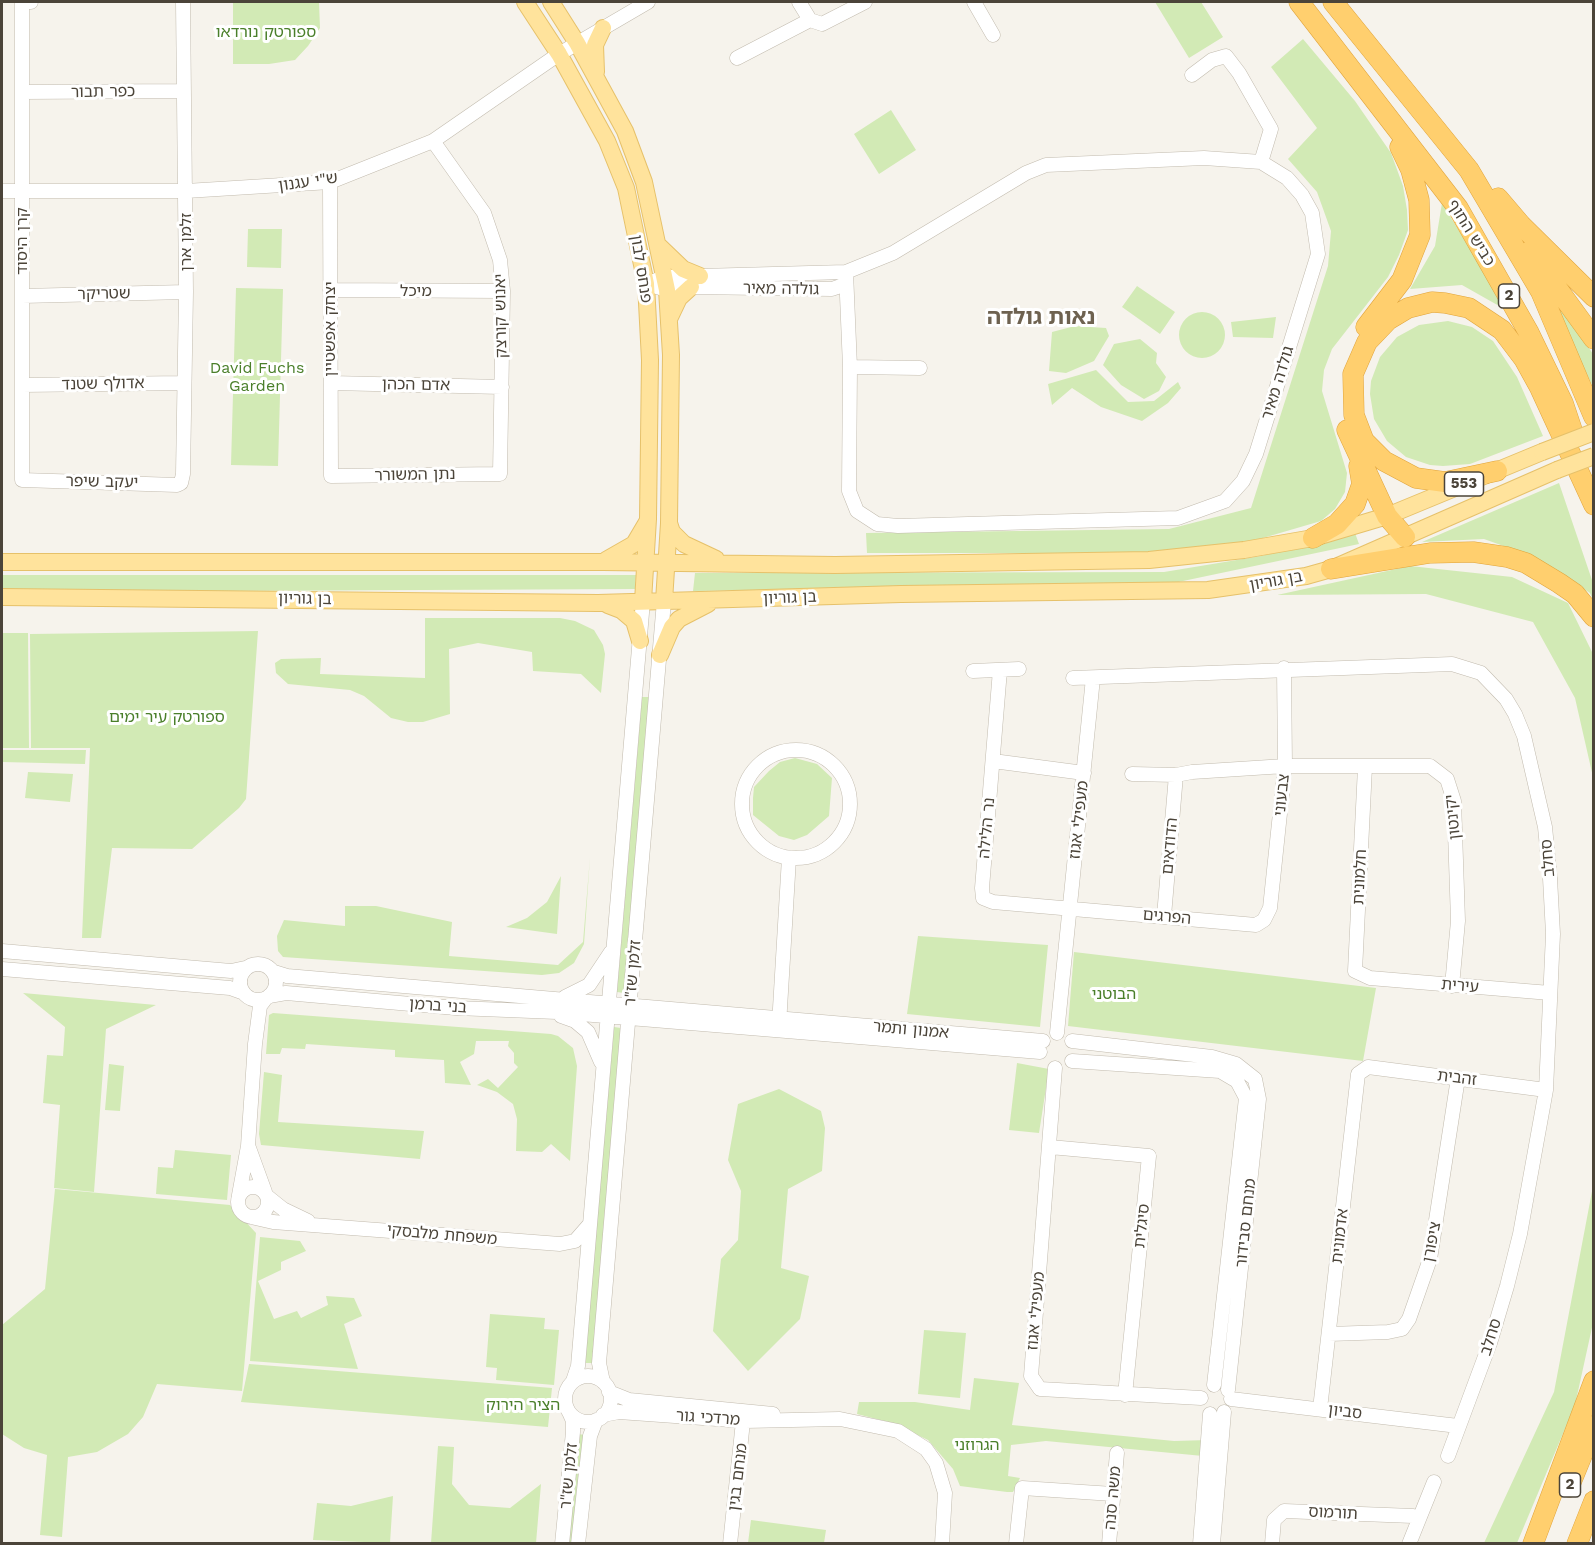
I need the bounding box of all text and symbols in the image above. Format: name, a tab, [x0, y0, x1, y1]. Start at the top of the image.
park label: ספורטק נורדאו	[216, 22, 316, 42]
street label: כפר תבור	[71, 82, 135, 102]
street label: ש"י עגנון	[277, 168, 339, 196]
street label: כביש החוף	[1443, 196, 1499, 270]
street label: קרן היסוד	[12, 207, 32, 275]
street label: זלמן ארן	[176, 213, 196, 271]
street label: פנחס לבון	[626, 233, 656, 305]
street label: יאנוש קורצק	[491, 273, 511, 359]
street label: גולדה מאיר	[743, 279, 819, 299]
street label: יצחק אפשטיין	[320, 281, 340, 377]
street label: מיכל	[400, 281, 432, 301]
street label: שטריקר	[77, 284, 131, 304]
road number: 2	[1498, 284, 1520, 308]
district label: נאות גולדה	[987, 305, 1095, 331]
street label: גולדה מאיר	[1258, 344, 1298, 422]
park label: David Fuchs Garden	[210, 358, 304, 396]
street label: אדולף שטנד	[61, 374, 145, 394]
street label: אדם הכהן	[382, 375, 450, 395]
street label: נתן המשורר	[374, 465, 456, 485]
street label: יעקב שיפר	[65, 472, 139, 492]
road number: 553	[1444, 472, 1484, 496]
street label: בן גוריון	[1248, 567, 1304, 595]
street label: בן גוריון	[763, 587, 817, 609]
street label: בן גוריון	[278, 589, 332, 609]
park label: ספורטק עיר ימים	[109, 707, 225, 727]
street label: צבעוני	[1270, 773, 1294, 817]
street label: מעפילי אגוז	[1065, 780, 1093, 860]
street label: יקינטון	[1441, 793, 1465, 841]
street label: נר הלילה	[975, 797, 999, 859]
street label: הדודאים	[1158, 817, 1182, 875]
street label: סחלב	[1537, 838, 1559, 878]
street label: חלמונית	[1349, 849, 1371, 905]
street label: הפרגים	[1142, 905, 1192, 929]
street label: זלמן שז"ר	[621, 939, 645, 1007]
street label: עירית	[1440, 975, 1480, 997]
park label: הבוטני	[1092, 984, 1136, 1004]
street label: בני ברמן	[408, 994, 468, 1018]
street label: אמנון ותמר	[872, 1017, 950, 1043]
street label: זהבית	[1436, 1066, 1478, 1090]
street label: מנחם סבידור	[1232, 1178, 1260, 1268]
street label: סיגלית	[1130, 1203, 1154, 1249]
street label: אדמונית	[1328, 1208, 1352, 1264]
street label: ציפורן	[1419, 1220, 1445, 1264]
street label: משפחת מלבסקי	[386, 1221, 498, 1249]
street label: מעפילי אגוז	[1023, 1271, 1049, 1351]
street label: סחלב	[1476, 1316, 1506, 1358]
park label: הציר הירוק	[486, 1395, 560, 1415]
street label: סביון	[1327, 1400, 1363, 1424]
street label: מרדכי גור	[675, 1406, 741, 1430]
park label: הגרוזני	[954, 1435, 1000, 1455]
street label: זלמן שז"ר	[556, 1442, 582, 1510]
street label: מנחם בגין	[724, 1442, 752, 1512]
street label: משה סנה	[1101, 1465, 1125, 1531]
road number: 2	[1560, 1473, 1580, 1497]
street label: תורמוס	[1308, 1502, 1358, 1524]

